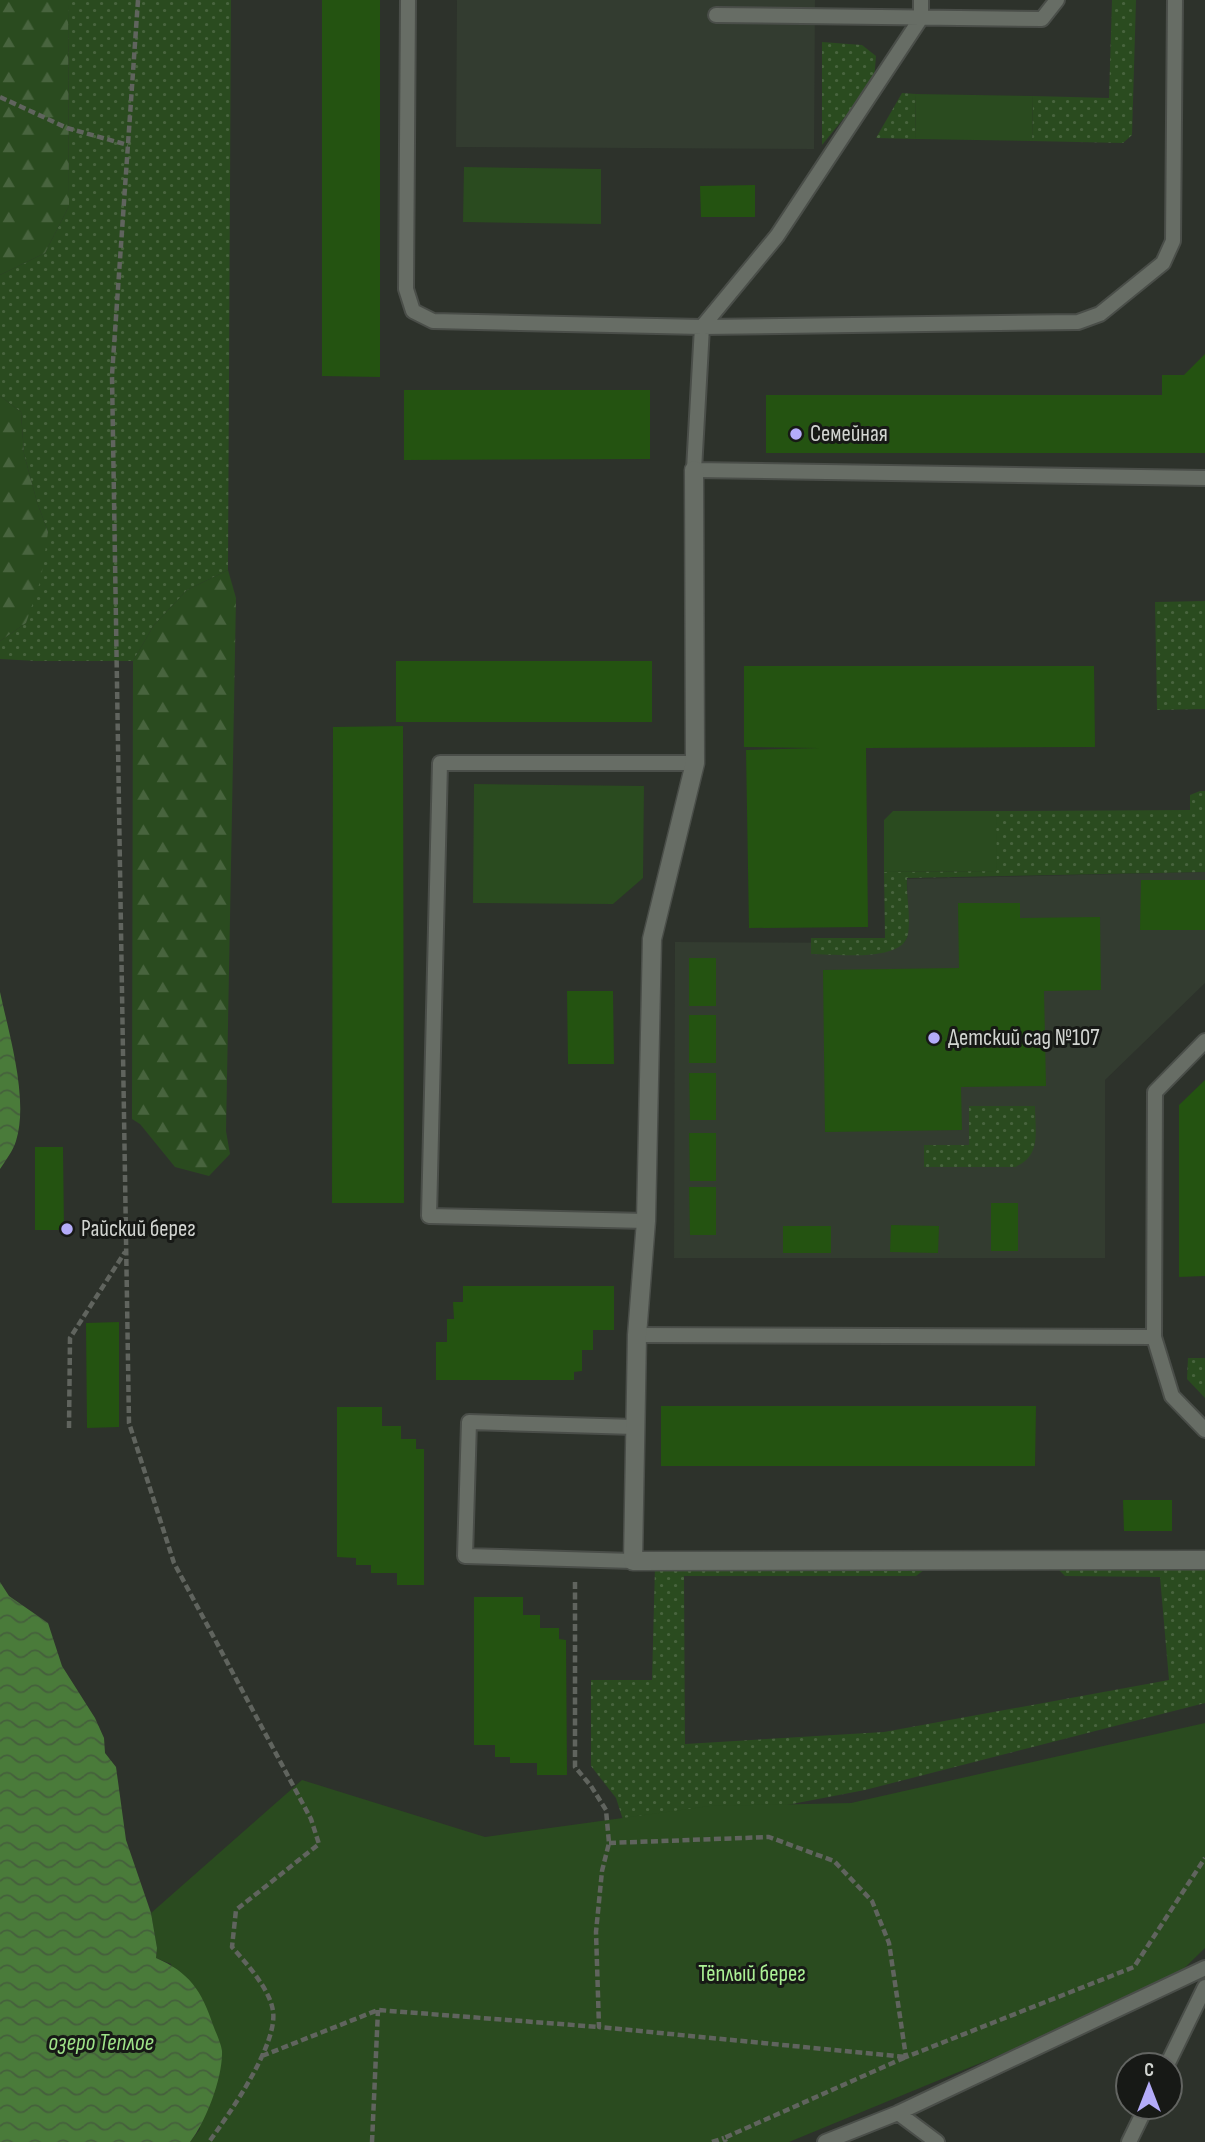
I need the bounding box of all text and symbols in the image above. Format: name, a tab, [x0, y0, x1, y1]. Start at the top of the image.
place label: Семейная	[810, 420, 888, 448]
marker: Семейная	[788, 426, 804, 442]
place label: Детский сад №107	[948, 1024, 1100, 1052]
marker: Детский сад №107	[926, 1030, 942, 1046]
place label: Райский берег	[81, 1215, 196, 1243]
marker: Райский берег	[59, 1221, 75, 1237]
park label: Тёплый берег	[698, 1960, 806, 1988]
water label: озеро Теплое	[48, 2028, 154, 2057]
north arrow	[1114, 2051, 1184, 2121]
text: С	[1144, 2059, 1154, 2082]

